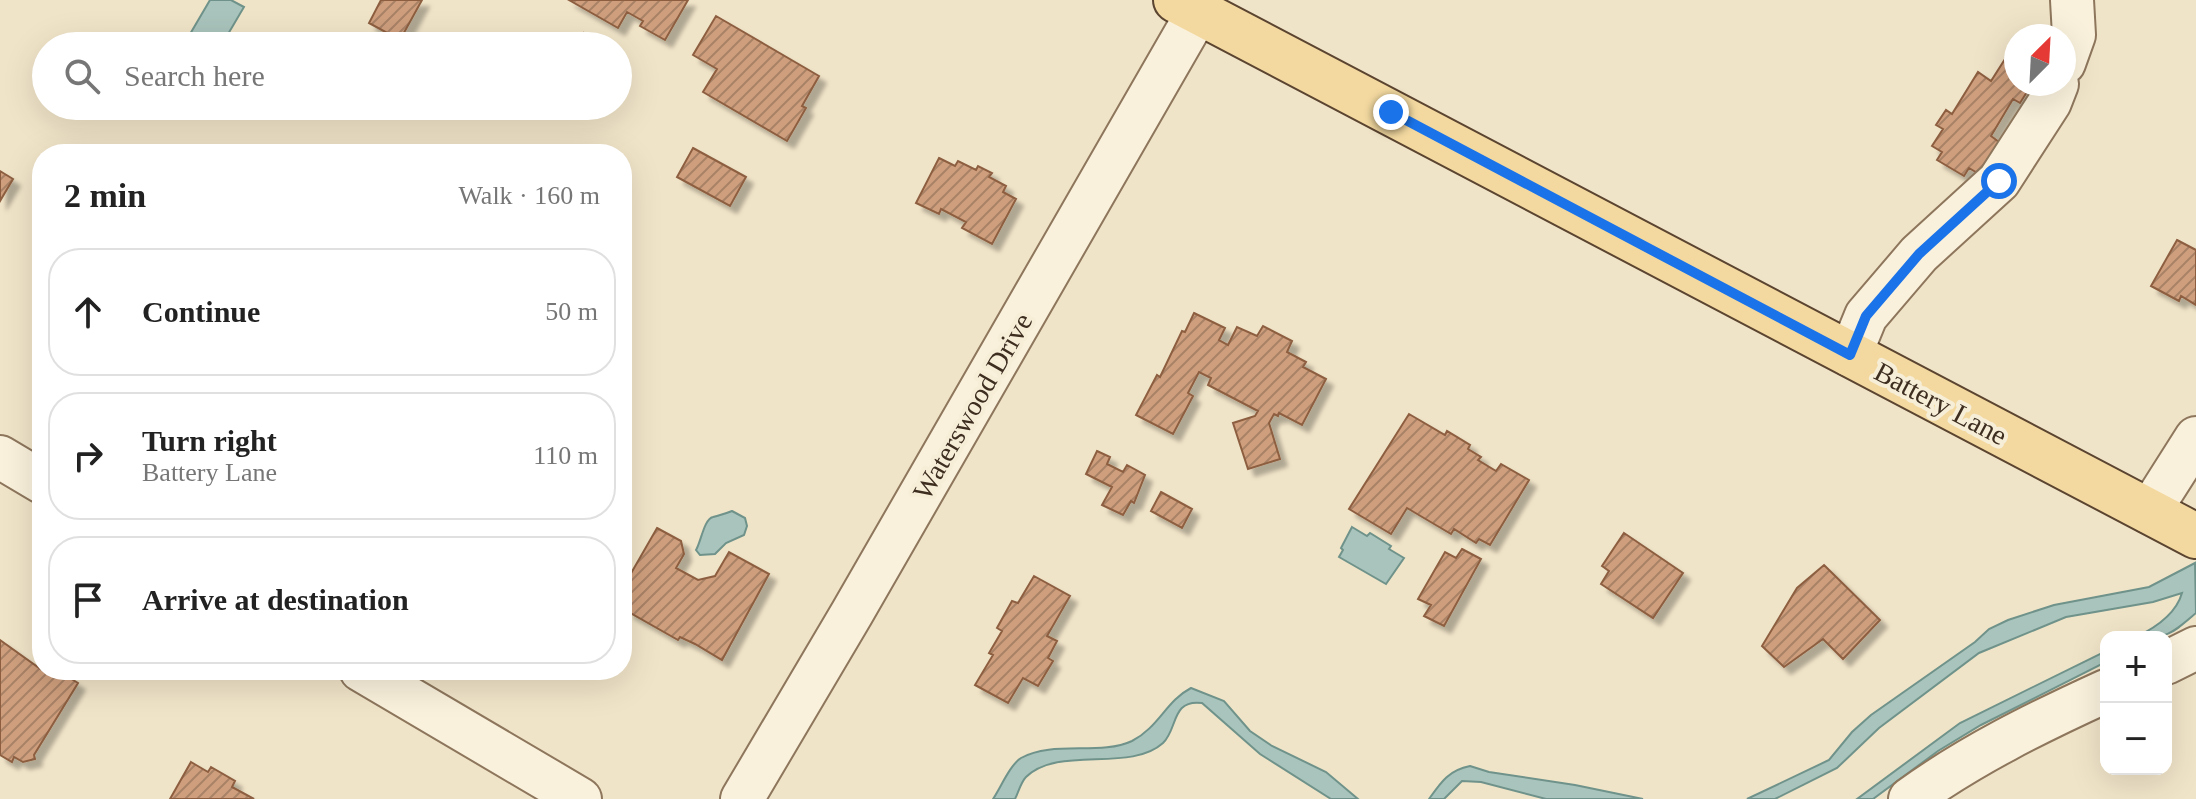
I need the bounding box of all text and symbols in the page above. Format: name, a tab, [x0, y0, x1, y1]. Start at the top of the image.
north arrow	[2004, 24, 2076, 96]
search box	[32, 32, 632, 120]
icon: search	[60, 54, 104, 98]
text: Search here	[124, 59, 265, 92]
route end	[1373, 94, 1409, 130]
route start	[1981, 163, 2017, 199]
text: 2 min	[64, 177, 146, 214]
text: Walk · 160 m	[458, 181, 600, 210]
icon: ahead	[66, 290, 110, 334]
text: Continue	[142, 295, 260, 328]
text: 50 m	[545, 297, 598, 326]
street label: Waterswood Drive	[907, 308, 1038, 505]
street label: Battery Lane	[1869, 356, 2012, 451]
text: Turn right	[142, 424, 277, 457]
icon: right	[66, 434, 110, 478]
text: 110 m	[533, 441, 598, 470]
text: Battery Lane	[142, 458, 277, 487]
icon: arrive	[66, 578, 110, 622]
text: Arrive at destination	[142, 583, 409, 616]
map controls	[2100, 631, 2172, 775]
button: +	[2100, 631, 2172, 703]
button: −	[2100, 703, 2172, 775]

